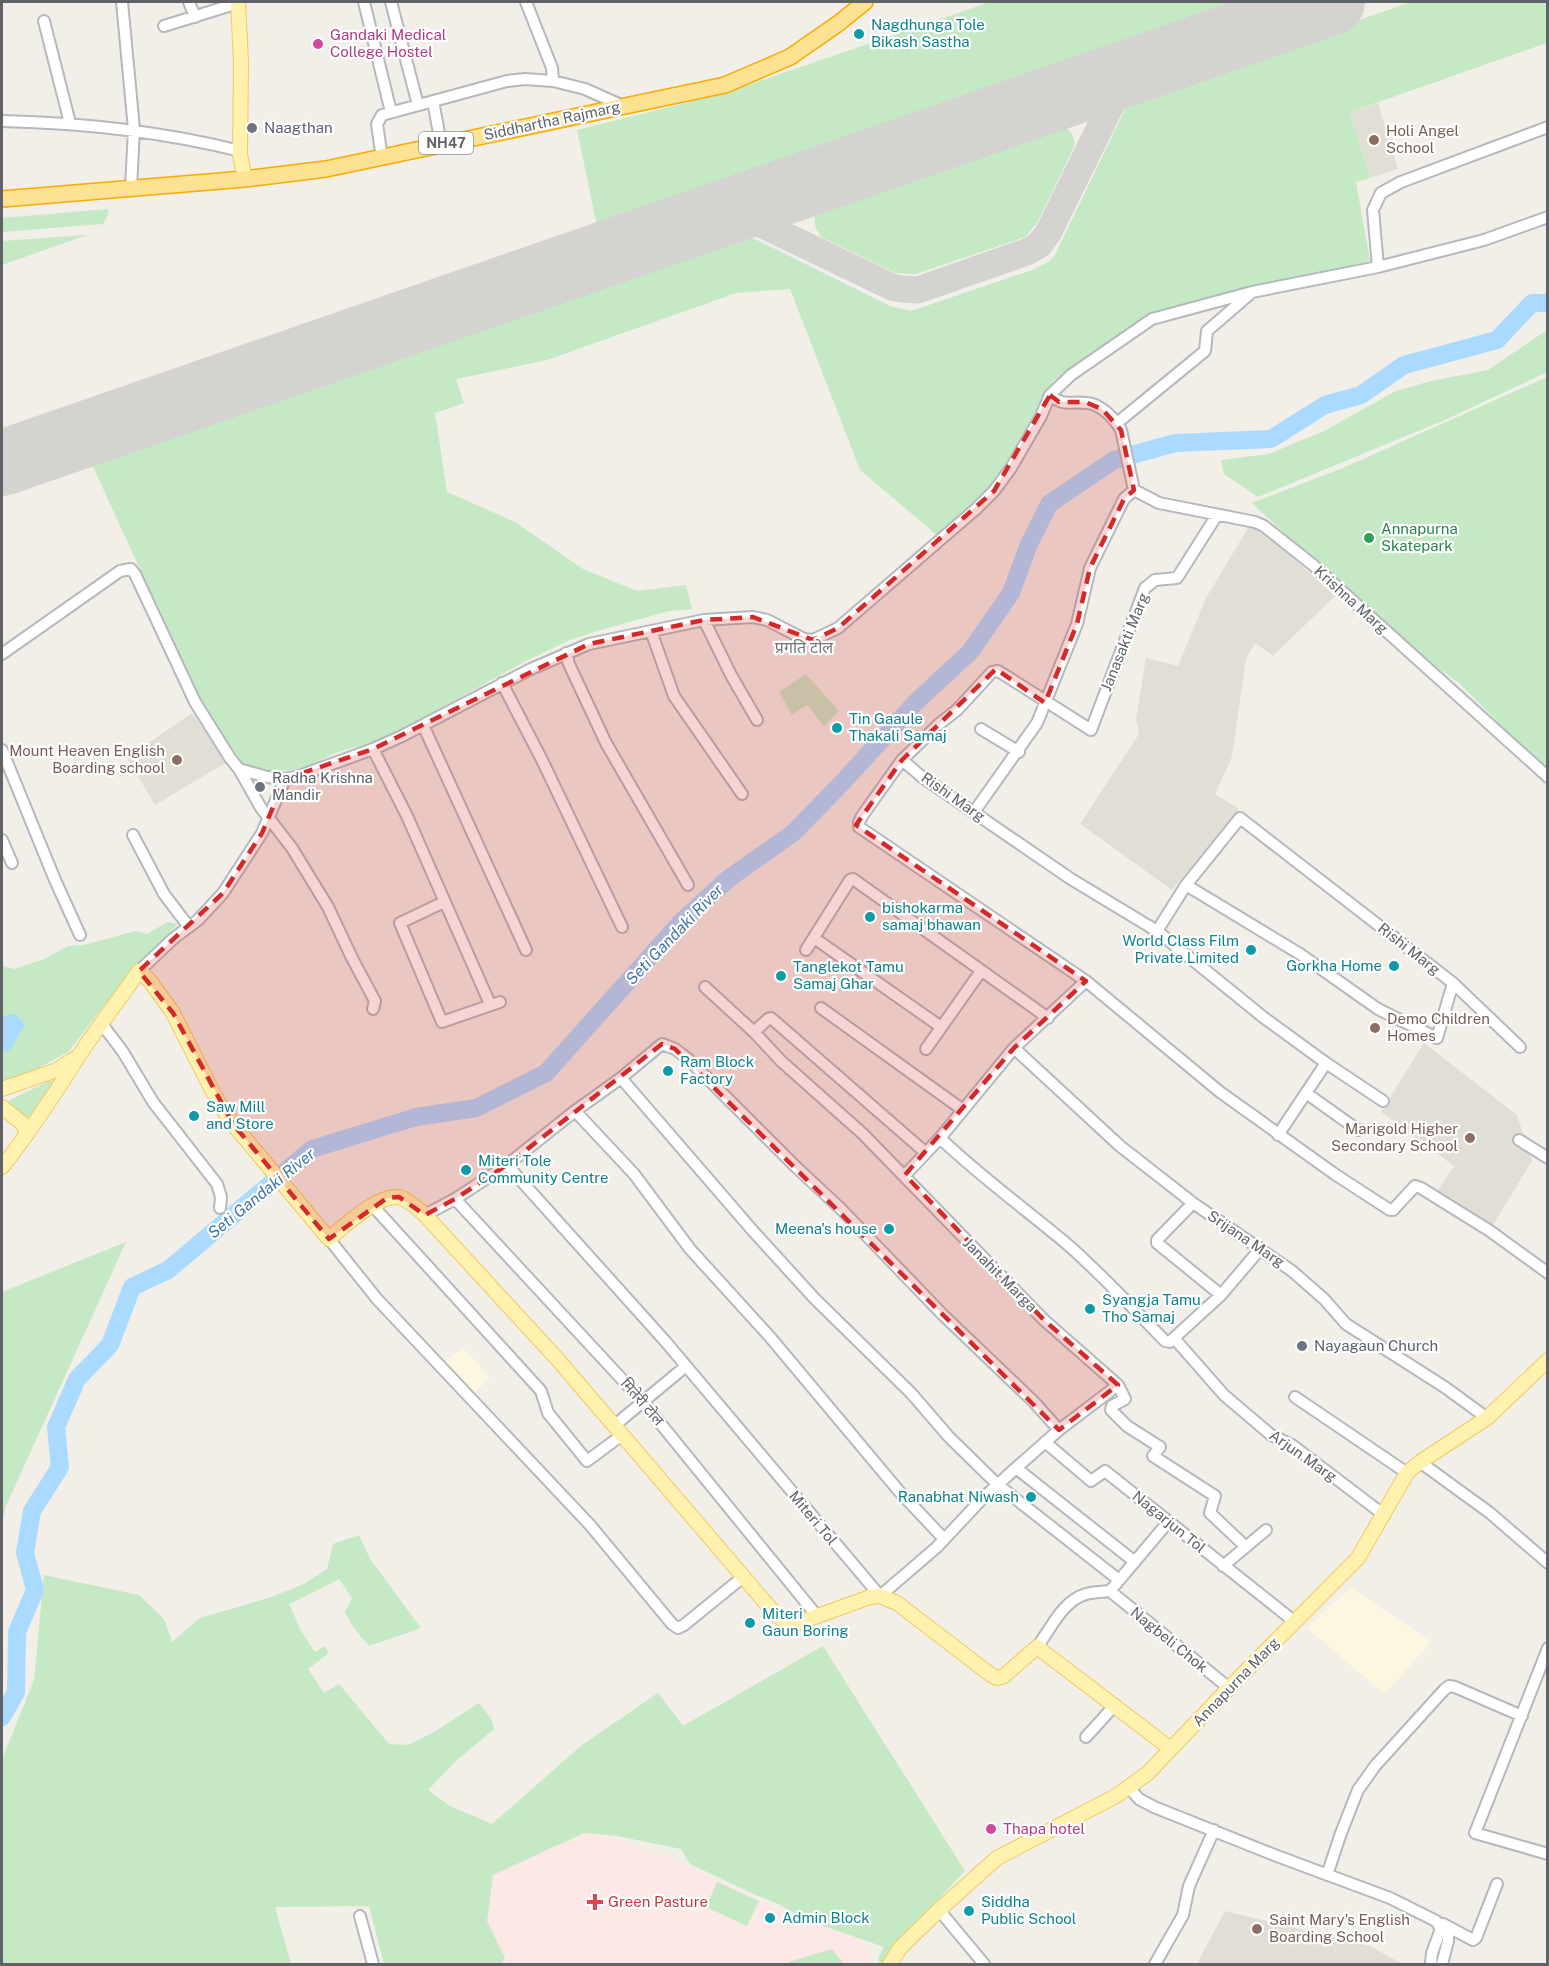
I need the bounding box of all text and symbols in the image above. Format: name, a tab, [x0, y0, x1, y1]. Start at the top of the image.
place label: Nagdhunga Tole Bikash Sastha	[871, 16, 985, 50]
place label: Gandaki Medical College Hostel	[330, 26, 446, 60]
marker: Nagdhunga Tole Bikash Sastha	[852, 27, 866, 41]
marker: Gandaki Medical College Hostel	[311, 37, 325, 51]
street label: Siddhartha Rajmarg	[482, 98, 622, 143]
place label: Naagthan	[264, 119, 333, 136]
marker: Naagthan	[245, 121, 259, 135]
place label: Holi Angel School	[1386, 122, 1459, 156]
road number: NH47	[419, 132, 473, 154]
marker: Holi Angel School	[1367, 133, 1381, 147]
place label: Annapurna Skatepark	[1381, 520, 1458, 554]
marker: Annapurna Skatepark	[1362, 531, 1376, 545]
street label: Krishna Marg	[1311, 562, 1392, 637]
street label: Janasakti Marg	[1097, 590, 1152, 694]
district label: प्रगति टोल	[775, 638, 834, 657]
place label: Tin Gaaule Thakali Samaj	[849, 710, 947, 744]
marker: Tin Gaaule Thakali Samaj	[830, 721, 844, 735]
place label: Mount Heaven English Boarding school	[9, 742, 165, 776]
marker: Mount Heaven English Boarding school	[170, 753, 184, 767]
street label: Rishi Marg	[918, 768, 988, 825]
place label: Radha Krishna Mandir	[272, 769, 373, 803]
marker: Radha Krishna Mandir	[253, 780, 267, 794]
water label: Seti Gandaki River	[622, 880, 728, 988]
place label: bishokarma samaj bhawan	[882, 899, 981, 933]
marker: bishokarma samaj bhawan	[863, 910, 877, 924]
street label: Rishi Marg	[1375, 919, 1444, 978]
place label: World Class Film Private Limited	[1122, 932, 1239, 966]
marker: World Class Film Private Limited	[1244, 943, 1258, 957]
place label: Gorkha Home	[1286, 957, 1382, 974]
place label: Tanglekot Tamu Samaj Ghar	[793, 958, 904, 992]
marker: Gorkha Home	[1387, 959, 1401, 973]
marker: Tanglekot Tamu Samaj Ghar	[774, 969, 788, 983]
place label: Demo Children Homes	[1387, 1010, 1490, 1044]
marker: Demo Children Homes	[1368, 1021, 1382, 1035]
place label: Ram Block Factory	[680, 1053, 754, 1087]
marker: Ram Block Factory	[661, 1064, 675, 1078]
place label: Saw Mill and Store	[206, 1098, 274, 1132]
marker: Saw Mill and Store	[187, 1109, 201, 1123]
place label: Marigold Higher Secondary School	[1331, 1120, 1458, 1154]
marker: Marigold Higher Secondary School	[1463, 1131, 1477, 1145]
water label: Seti Gandaki River	[204, 1144, 319, 1242]
place label: Miteri Tole Community Centre	[478, 1152, 609, 1186]
marker: Miteri Tole Community Centre	[459, 1163, 473, 1177]
street label: Srijana Marg	[1205, 1207, 1288, 1270]
place label: Meena's house	[775, 1220, 877, 1237]
marker: Meena's house	[882, 1222, 896, 1236]
street label: Janahit Marga	[960, 1234, 1041, 1315]
place label: Syangja Tamu Tho Samaj	[1102, 1291, 1201, 1325]
marker: Syangja Tamu Tho Samaj	[1083, 1302, 1097, 1316]
place label: Nayagaun Church	[1314, 1337, 1438, 1354]
marker: Nayagaun Church	[1295, 1339, 1309, 1353]
street label: मितेरी टोल	[617, 1375, 668, 1429]
street label: Arjun Marg	[1266, 1426, 1340, 1485]
street label: Miteri Tol	[786, 1487, 841, 1548]
street label: Nagarjun Tol	[1129, 1487, 1209, 1556]
place label: Ranabhat Niwash	[898, 1488, 1019, 1505]
marker: Ranabhat Niwash	[1024, 1490, 1038, 1504]
street label: Nagbeli Chok	[1127, 1603, 1211, 1676]
place label: Miteri Gaun Boring	[762, 1605, 849, 1639]
marker: Miteri Gaun Boring	[743, 1616, 757, 1630]
street label: Annapurna Marg	[1189, 1634, 1282, 1730]
place label: Thapa hotel	[1003, 1820, 1085, 1837]
marker: Thapa hotel	[984, 1822, 998, 1836]
marker: Green Pasture	[586, 1893, 604, 1911]
place label: Green Pasture	[608, 1893, 708, 1910]
place label: Siddha Public School	[981, 1893, 1076, 1927]
marker: Siddha Public School	[962, 1904, 976, 1918]
place label: Admin Block	[782, 1909, 870, 1926]
marker: Admin Block	[763, 1911, 777, 1925]
place label: Saint Mary's English Boarding School	[1269, 1911, 1410, 1945]
marker: Saint Mary's English Boarding School	[1250, 1922, 1264, 1936]

